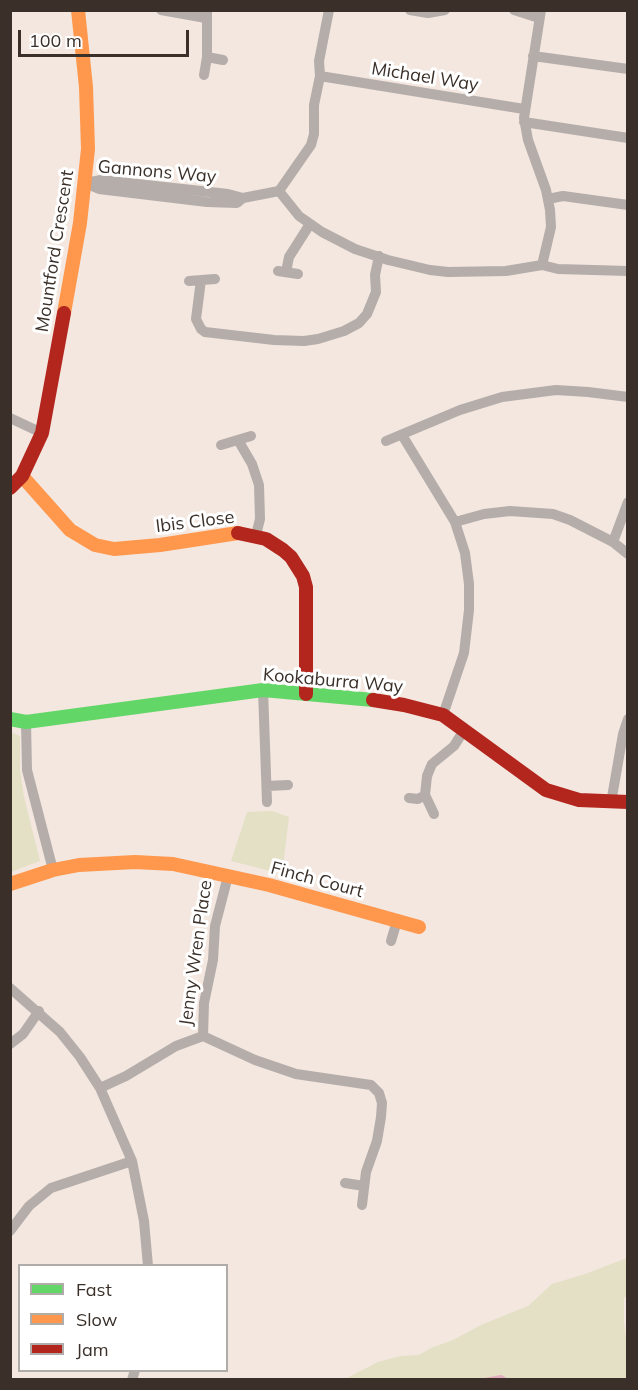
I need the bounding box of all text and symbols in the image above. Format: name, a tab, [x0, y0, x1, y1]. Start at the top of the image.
scale bar	[21, 18, 192, 56]
text: 100 m	[29, 29, 82, 52]
street label: Michael Way	[370, 58, 480, 96]
street label: Gannons Way	[97, 156, 217, 188]
street label: Mountford Crescent	[32, 168, 78, 334]
street label: Ibis Close	[154, 506, 236, 538]
street label: Kookaburra Way	[262, 664, 404, 698]
street label: Finch Court	[268, 857, 366, 903]
street label: Jenny Wren Place	[175, 879, 217, 1027]
legend	[18, 1264, 228, 1372]
text: Fast	[76, 1278, 112, 1301]
text: Slow	[76, 1308, 117, 1331]
text: Jam	[76, 1338, 109, 1361]

